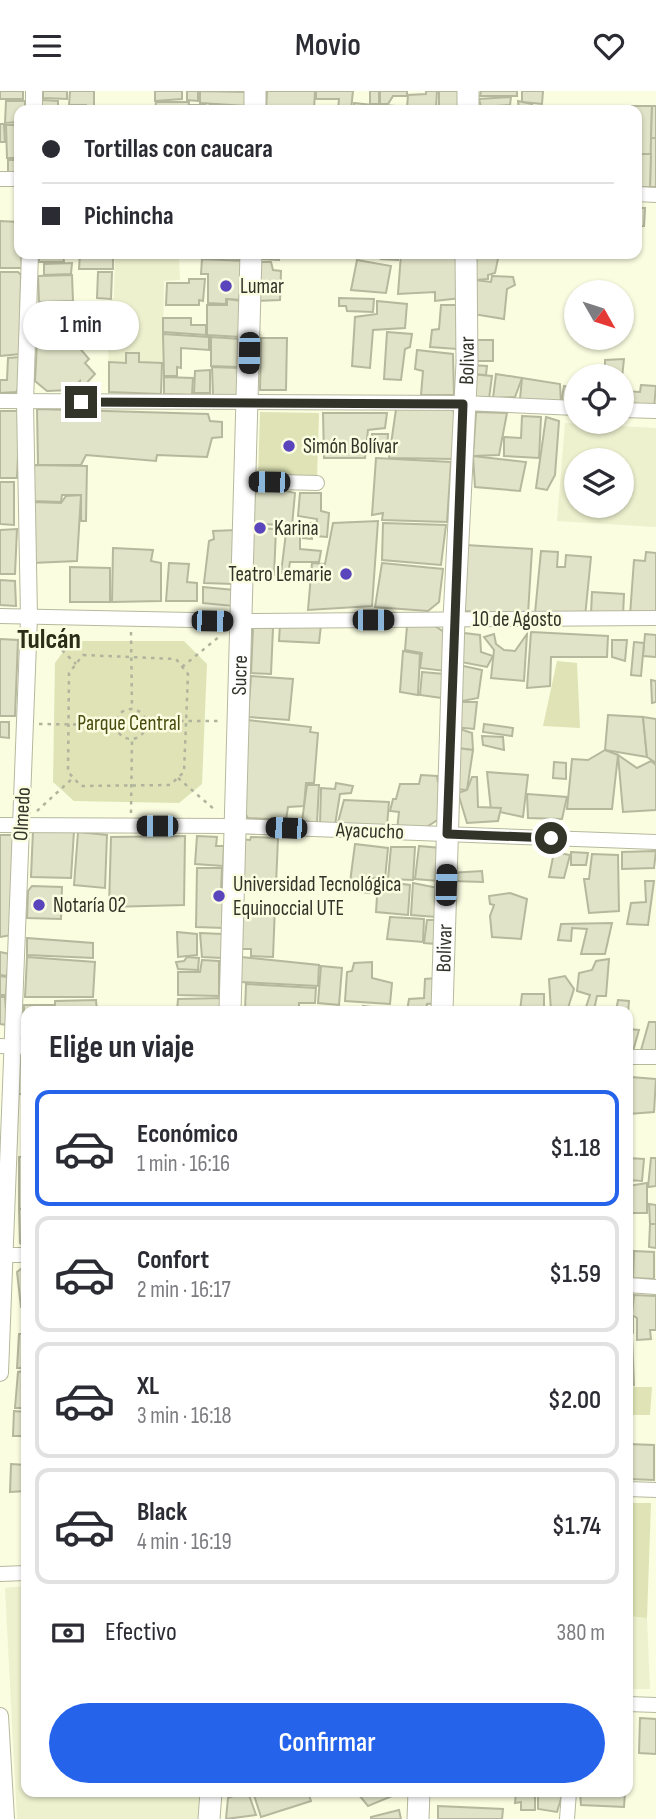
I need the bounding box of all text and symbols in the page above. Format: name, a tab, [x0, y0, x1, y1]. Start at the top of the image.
text: Movio	[295, 26, 361, 65]
icon: menu	[28, 27, 66, 65]
icon: heart	[590, 27, 628, 65]
text: Tortillas con caucara	[84, 134, 273, 165]
text: Pichincha	[84, 201, 174, 232]
place label: Lumar	[240, 274, 284, 299]
marker: Lumar	[218, 278, 234, 294]
north arrow	[564, 280, 634, 350]
map controls	[564, 280, 634, 518]
callout: 1 min	[23, 301, 139, 349]
text: 1 min	[60, 311, 102, 339]
car	[239, 332, 260, 374]
street label: Bolivar	[453, 336, 480, 385]
button: locate	[564, 364, 634, 434]
route end	[65, 386, 97, 418]
place label: Simón Bolívar	[303, 434, 398, 459]
marker: Simón Bolívar	[281, 438, 297, 454]
button: layers	[564, 448, 634, 518]
car	[248, 471, 291, 493]
place label: Karina	[274, 516, 318, 541]
marker: Karina	[252, 520, 268, 536]
place label: Teatro Lemarie	[228, 562, 332, 587]
marker: Teatro Lemarie	[338, 566, 354, 582]
street label: 10 de Agosto	[472, 607, 562, 632]
car	[191, 610, 234, 632]
car	[353, 610, 395, 631]
district label: Tulcán	[17, 623, 81, 656]
street label: Sucre	[226, 655, 252, 696]
park label: Parque Central	[77, 711, 181, 736]
street label: Olmedo	[8, 787, 36, 841]
car	[137, 816, 179, 837]
car	[265, 817, 308, 839]
street label: Ayacucho	[335, 817, 404, 845]
route start	[535, 822, 567, 854]
car	[435, 864, 458, 906]
place label: Universidad Tecnológica Equinoccial UTE	[233, 872, 401, 921]
marker: Universidad Tecnológica Equinoccial UTE	[211, 888, 227, 904]
place label: Notaría 02	[53, 893, 126, 918]
marker: Notaría 02	[31, 897, 47, 913]
street label: Bolivar	[431, 924, 457, 973]
text: Elige un viaje	[49, 1028, 194, 1067]
icon: car	[53, 1117, 116, 1180]
text: Económico	[137, 1119, 238, 1150]
text: $1.18	[550, 1133, 601, 1164]
text: 1 min · 16:16	[137, 1150, 230, 1178]
icon: car	[53, 1243, 116, 1306]
text: Confort	[137, 1245, 209, 1276]
text: $1.59	[549, 1259, 601, 1290]
text: 2 min · 16:17	[137, 1276, 231, 1304]
icon: car	[53, 1369, 116, 1432]
text: XL	[137, 1371, 159, 1402]
text: $2.00	[548, 1385, 601, 1416]
text: 3 min · 16:18	[137, 1402, 232, 1430]
icon: car	[53, 1495, 116, 1558]
text: Black	[137, 1497, 187, 1528]
text: $1.74	[552, 1511, 601, 1542]
text: 4 min · 16:19	[137, 1528, 232, 1556]
icon: cash	[49, 1614, 87, 1652]
text: Efectivo	[105, 1617, 177, 1648]
text: 380 m	[557, 1619, 605, 1647]
button: Confirmar	[49, 1703, 605, 1783]

